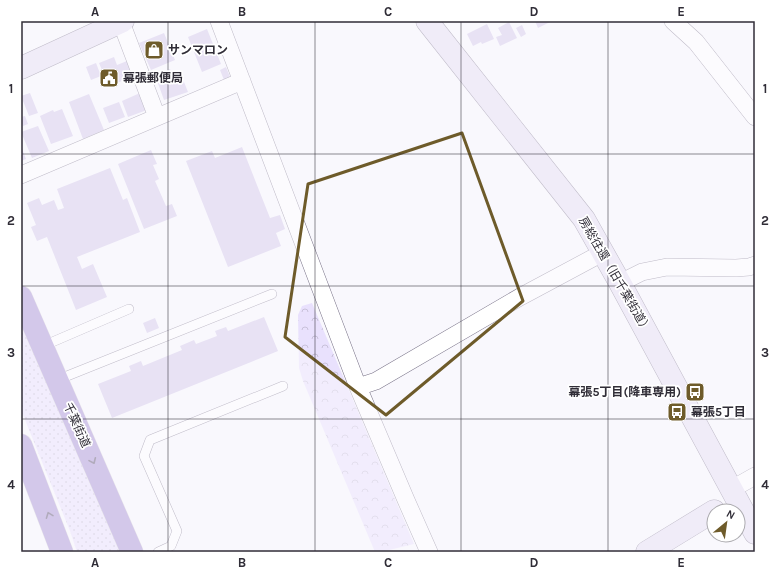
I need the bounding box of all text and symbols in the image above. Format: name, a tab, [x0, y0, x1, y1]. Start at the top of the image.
text: A	[91, 4, 99, 19]
text: B	[238, 4, 246, 19]
text: C	[384, 4, 392, 19]
text: D	[530, 4, 539, 19]
text: E	[677, 4, 685, 19]
shop icon: サンマロン	[143, 39, 165, 61]
place label: サンマロン	[168, 43, 228, 57]
public building icon: 幕張郵便局	[98, 67, 120, 89]
place label: 幕張郵便局	[123, 71, 183, 85]
text: 1	[9, 81, 13, 96]
text: 1	[763, 81, 767, 96]
text: 2	[7, 213, 15, 228]
text: 2	[761, 213, 769, 228]
street label: 房総往還（旧千葉街道）	[576, 214, 654, 336]
text: 3	[7, 345, 15, 360]
text: 3	[761, 345, 769, 360]
bus stop icon: 幕張5丁目(降車専用)	[684, 381, 706, 403]
place label: 幕張5丁目(降車専用)	[568, 385, 681, 399]
street label: 千葉街道	[61, 400, 93, 450]
bus stop icon: 幕張5丁目	[666, 401, 688, 423]
place label: 幕張5丁目	[691, 405, 746, 419]
one-way arrow	[88, 457, 96, 465]
text: 4	[7, 477, 15, 492]
text: 4	[761, 477, 769, 492]
north arrow	[706, 503, 746, 543]
text: N	[724, 507, 737, 522]
one-way arrow	[45, 512, 53, 519]
text: A	[91, 555, 99, 570]
text: B	[238, 555, 246, 570]
text: C	[384, 555, 392, 570]
text: D	[530, 555, 539, 570]
text: E	[677, 555, 685, 570]

